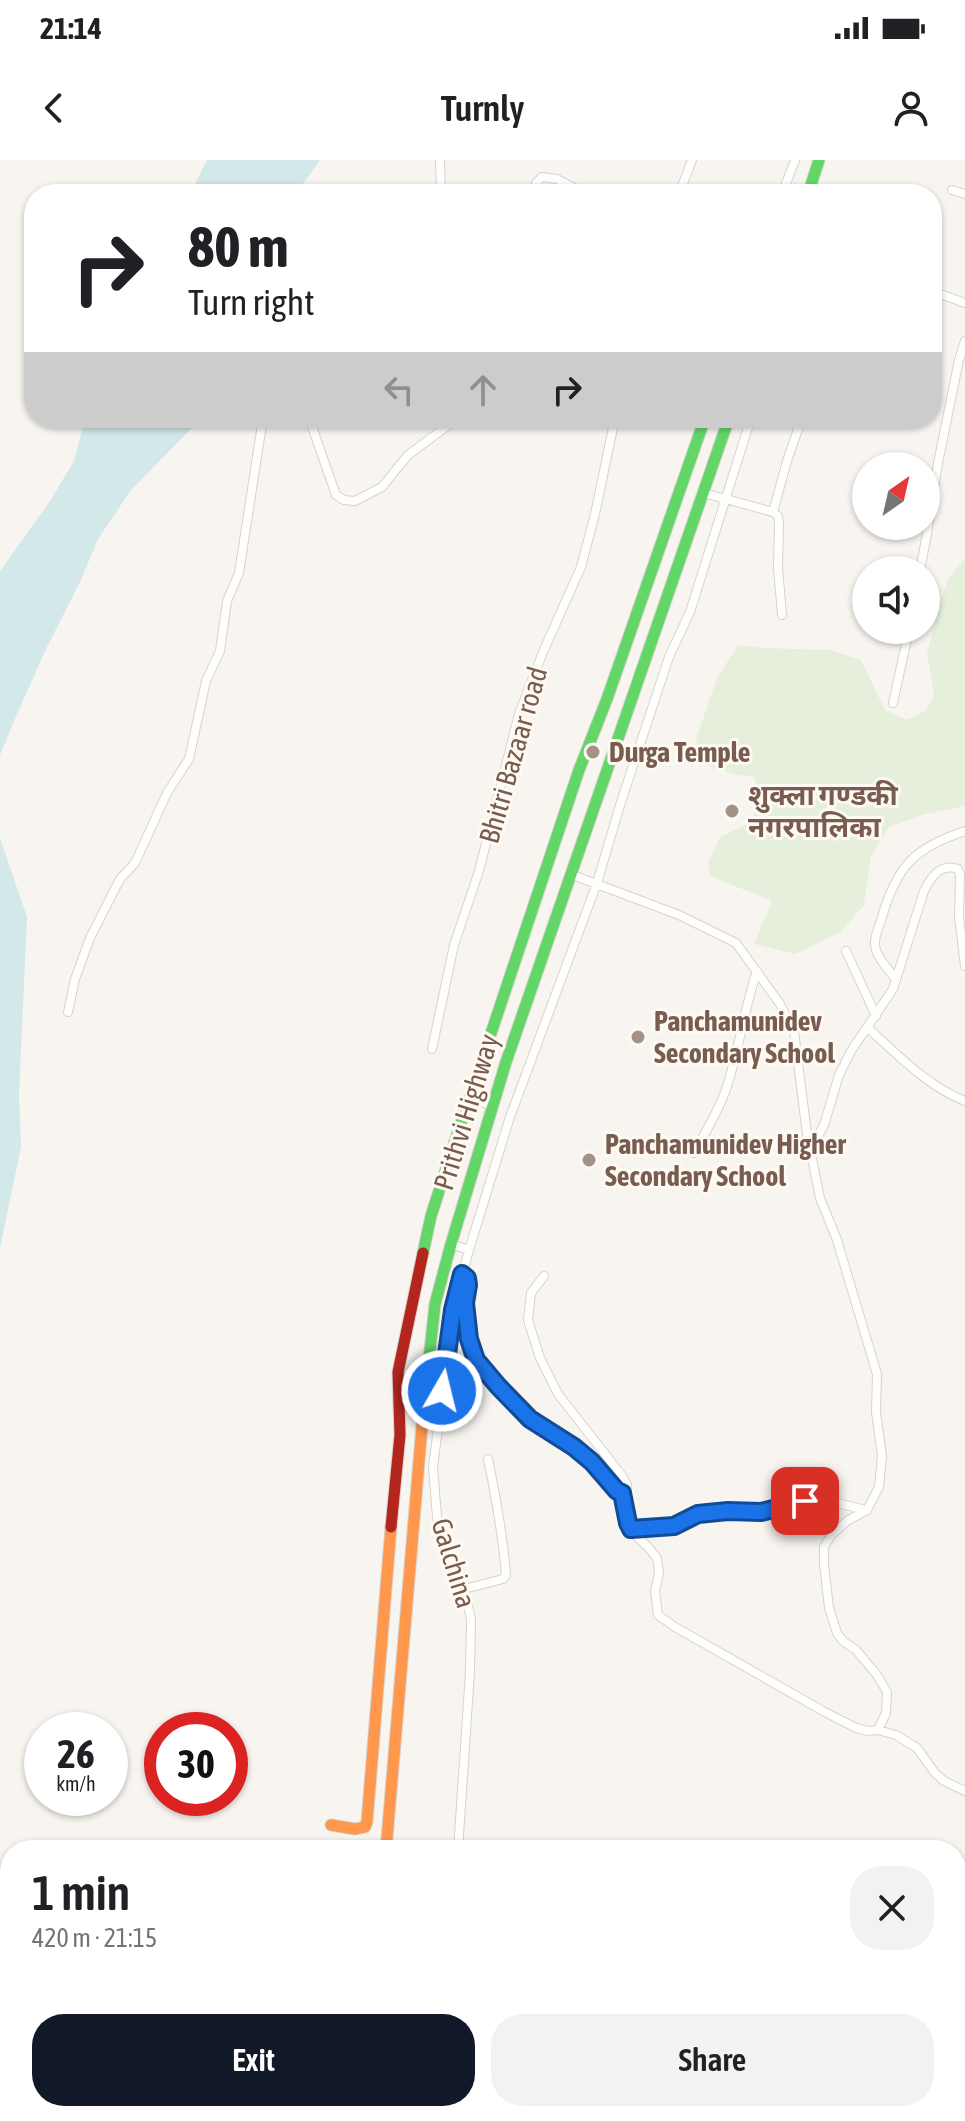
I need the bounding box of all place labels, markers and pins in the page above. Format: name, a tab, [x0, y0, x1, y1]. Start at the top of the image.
place label: Durga Temple	[609, 736, 751, 768]
marker: Durga Temple	[584, 743, 602, 761]
place label: शुक्ला गण्डकी नगरपालिका	[748, 779, 899, 843]
marker: शुक्ला गण्डकी नगरपालिका	[723, 802, 741, 820]
place label: Panchamunidev Secondary School	[654, 1005, 835, 1069]
marker: Panchamunidev Secondary School	[629, 1028, 647, 1046]
place label: Panchamunidev Higher Secondary School	[605, 1128, 847, 1192]
marker: Panchamunidev Higher Secondary School	[580, 1151, 598, 1169]
pin	[771, 1467, 839, 1535]

